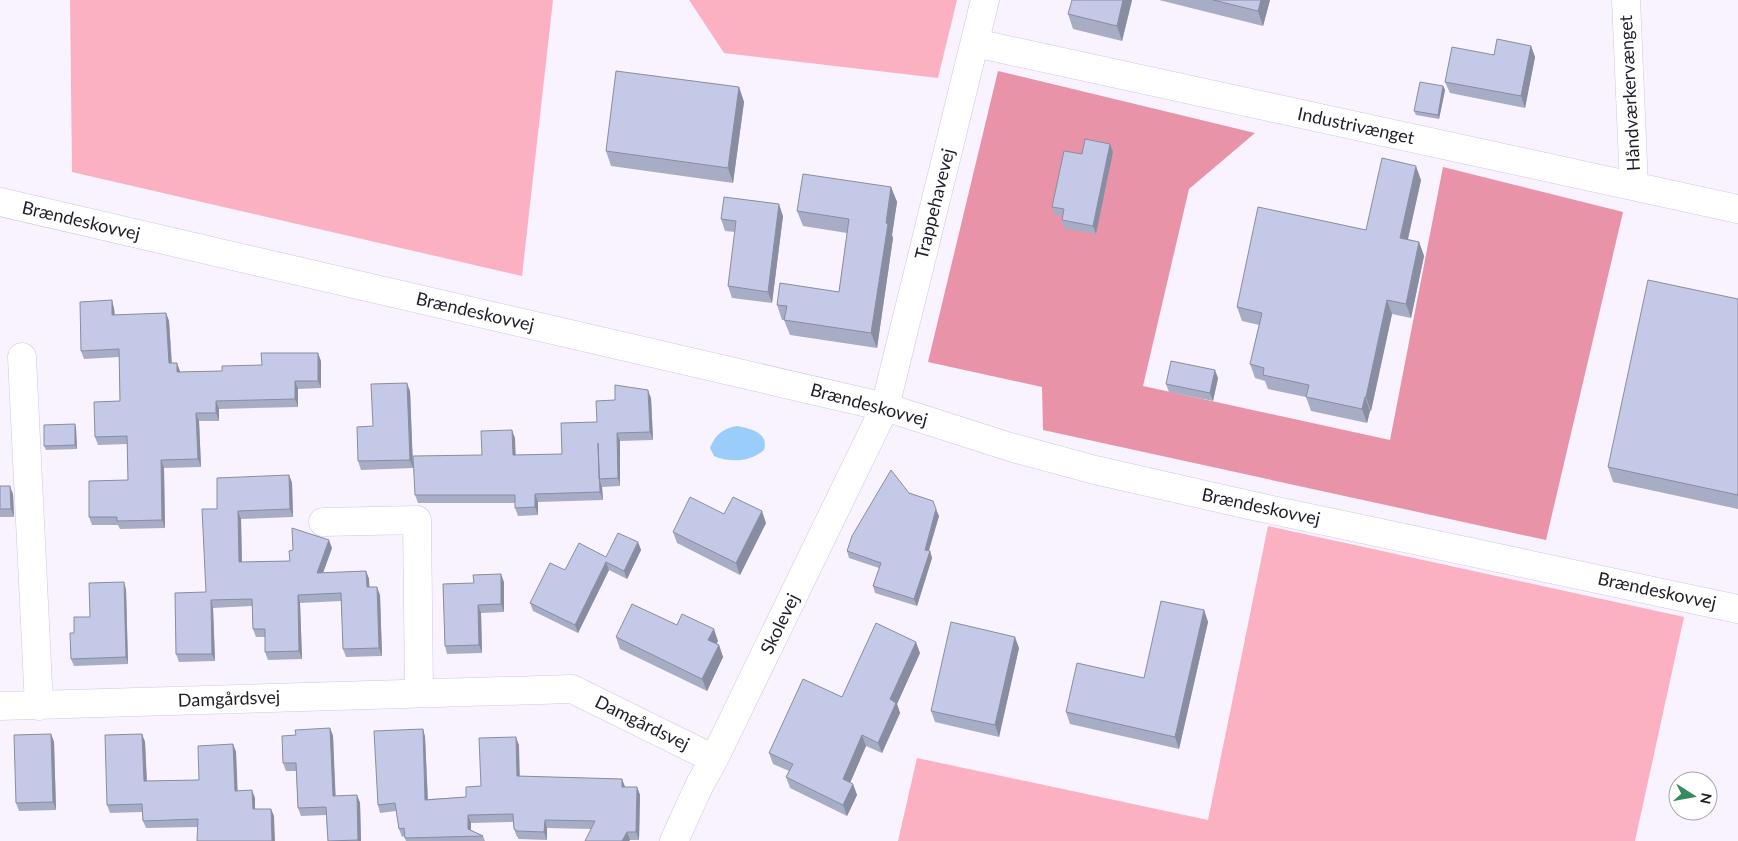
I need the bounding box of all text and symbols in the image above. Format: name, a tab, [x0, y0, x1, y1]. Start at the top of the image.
street label: Håndværkervænget	[1614, 14, 1644, 172]
street label: Industrivænget	[1296, 102, 1417, 148]
street label: Trappehavevej	[910, 146, 958, 262]
street label: Brændeskovvej	[20, 196, 142, 244]
street label: Brændeskovvej	[414, 287, 536, 335]
street label: Brændeskovvej	[808, 378, 930, 430]
street label: Brændeskovvej	[1200, 483, 1322, 529]
street label: Brændeskovvej	[1596, 567, 1718, 613]
street label: Skolevej	[755, 590, 803, 658]
street label: Damgårdsvej	[177, 685, 280, 711]
street label: Damgårdsvej	[592, 690, 693, 754]
north arrow	[1668, 771, 1718, 821]
text: N	[1697, 792, 1716, 805]

